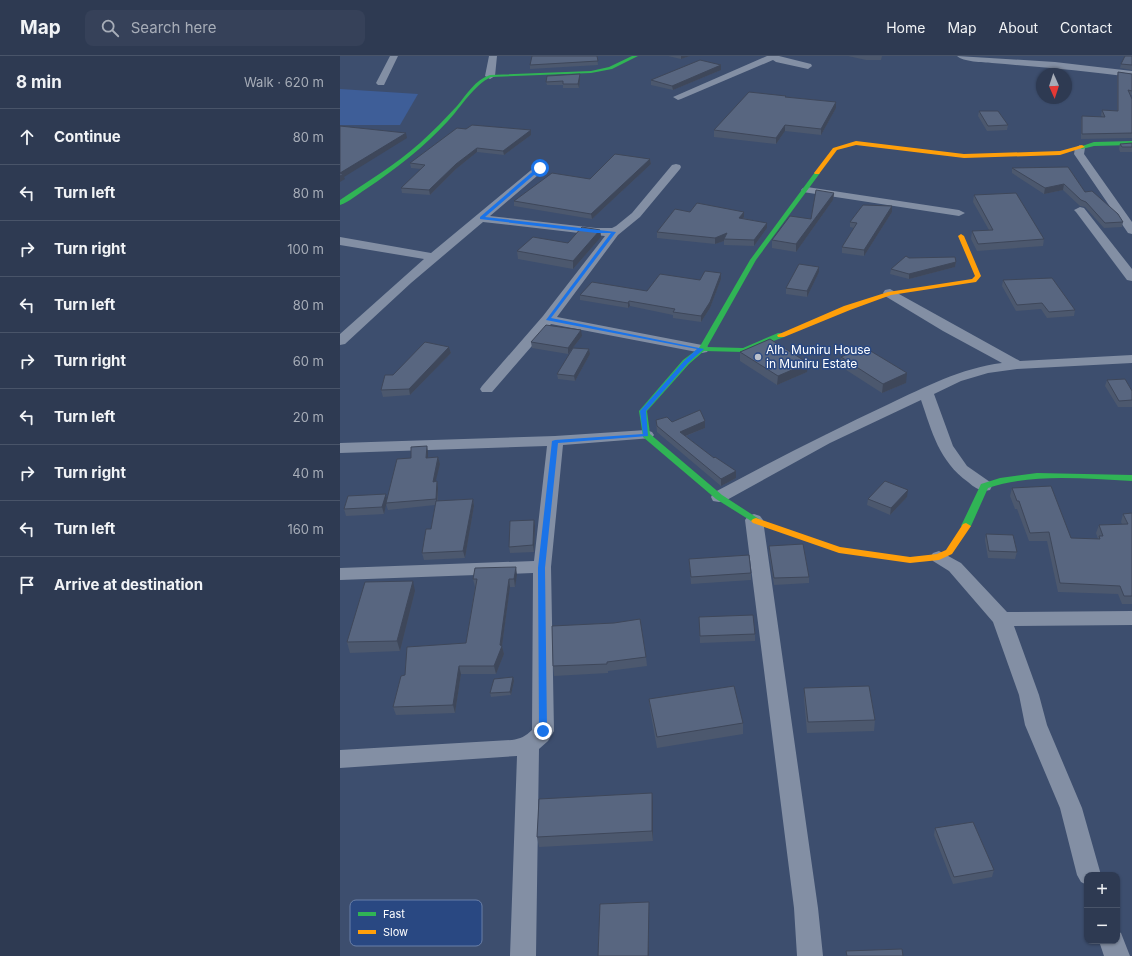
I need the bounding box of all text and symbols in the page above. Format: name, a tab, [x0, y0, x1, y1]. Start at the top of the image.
search box	[85, 10, 365, 46]
text: Map	[20, 16, 61, 39]
icon: search	[99, 17, 121, 39]
text: Search here	[131, 18, 216, 37]
text: Home	[886, 19, 925, 36]
text: Map	[947, 19, 977, 36]
text: About	[999, 19, 1038, 36]
text: Contact	[1060, 19, 1112, 36]
north arrow	[1036, 68, 1072, 104]
text: 8 min	[16, 72, 62, 92]
text: Walk · 620 m	[244, 74, 324, 90]
icon: ahead	[16, 126, 38, 148]
text: Continue	[54, 127, 121, 146]
text: 80 m	[293, 129, 324, 145]
route start	[531, 159, 549, 177]
icon: left	[16, 182, 38, 204]
text: Turn left	[54, 183, 115, 202]
text: 80 m	[293, 185, 324, 201]
icon: right	[16, 238, 38, 260]
text: Turn right	[54, 239, 126, 258]
text: 100 m	[287, 241, 324, 257]
icon: left	[16, 294, 38, 316]
text: Turn left	[54, 295, 115, 314]
text: 80 m	[293, 297, 324, 313]
place label: Alh. Muniru House in Muniru Estate	[766, 342, 871, 371]
icon: right	[16, 350, 38, 372]
text: Turn right	[54, 351, 126, 370]
marker: Alh. Muniru House in Muniru Estate	[753, 352, 763, 362]
text: 60 m	[293, 353, 324, 369]
icon: left	[16, 406, 38, 428]
text: Turn left	[54, 407, 115, 426]
text: 20 m	[293, 409, 324, 425]
icon: right	[16, 462, 38, 484]
text: Turn right	[54, 463, 126, 482]
text: 40 m	[292, 465, 324, 481]
icon: left	[16, 518, 38, 540]
text: Turn left	[54, 519, 115, 538]
text: 160 m	[287, 521, 324, 537]
icon: arrive	[16, 574, 38, 596]
text: Arrive at destination	[54, 575, 203, 594]
route end	[534, 722, 552, 740]
map controls	[1084, 872, 1120, 944]
button: +	[1084, 872, 1120, 908]
legend	[350, 900, 482, 946]
text: Fast	[383, 907, 405, 921]
button: −	[1084, 908, 1120, 944]
text: Slow	[383, 925, 408, 939]

